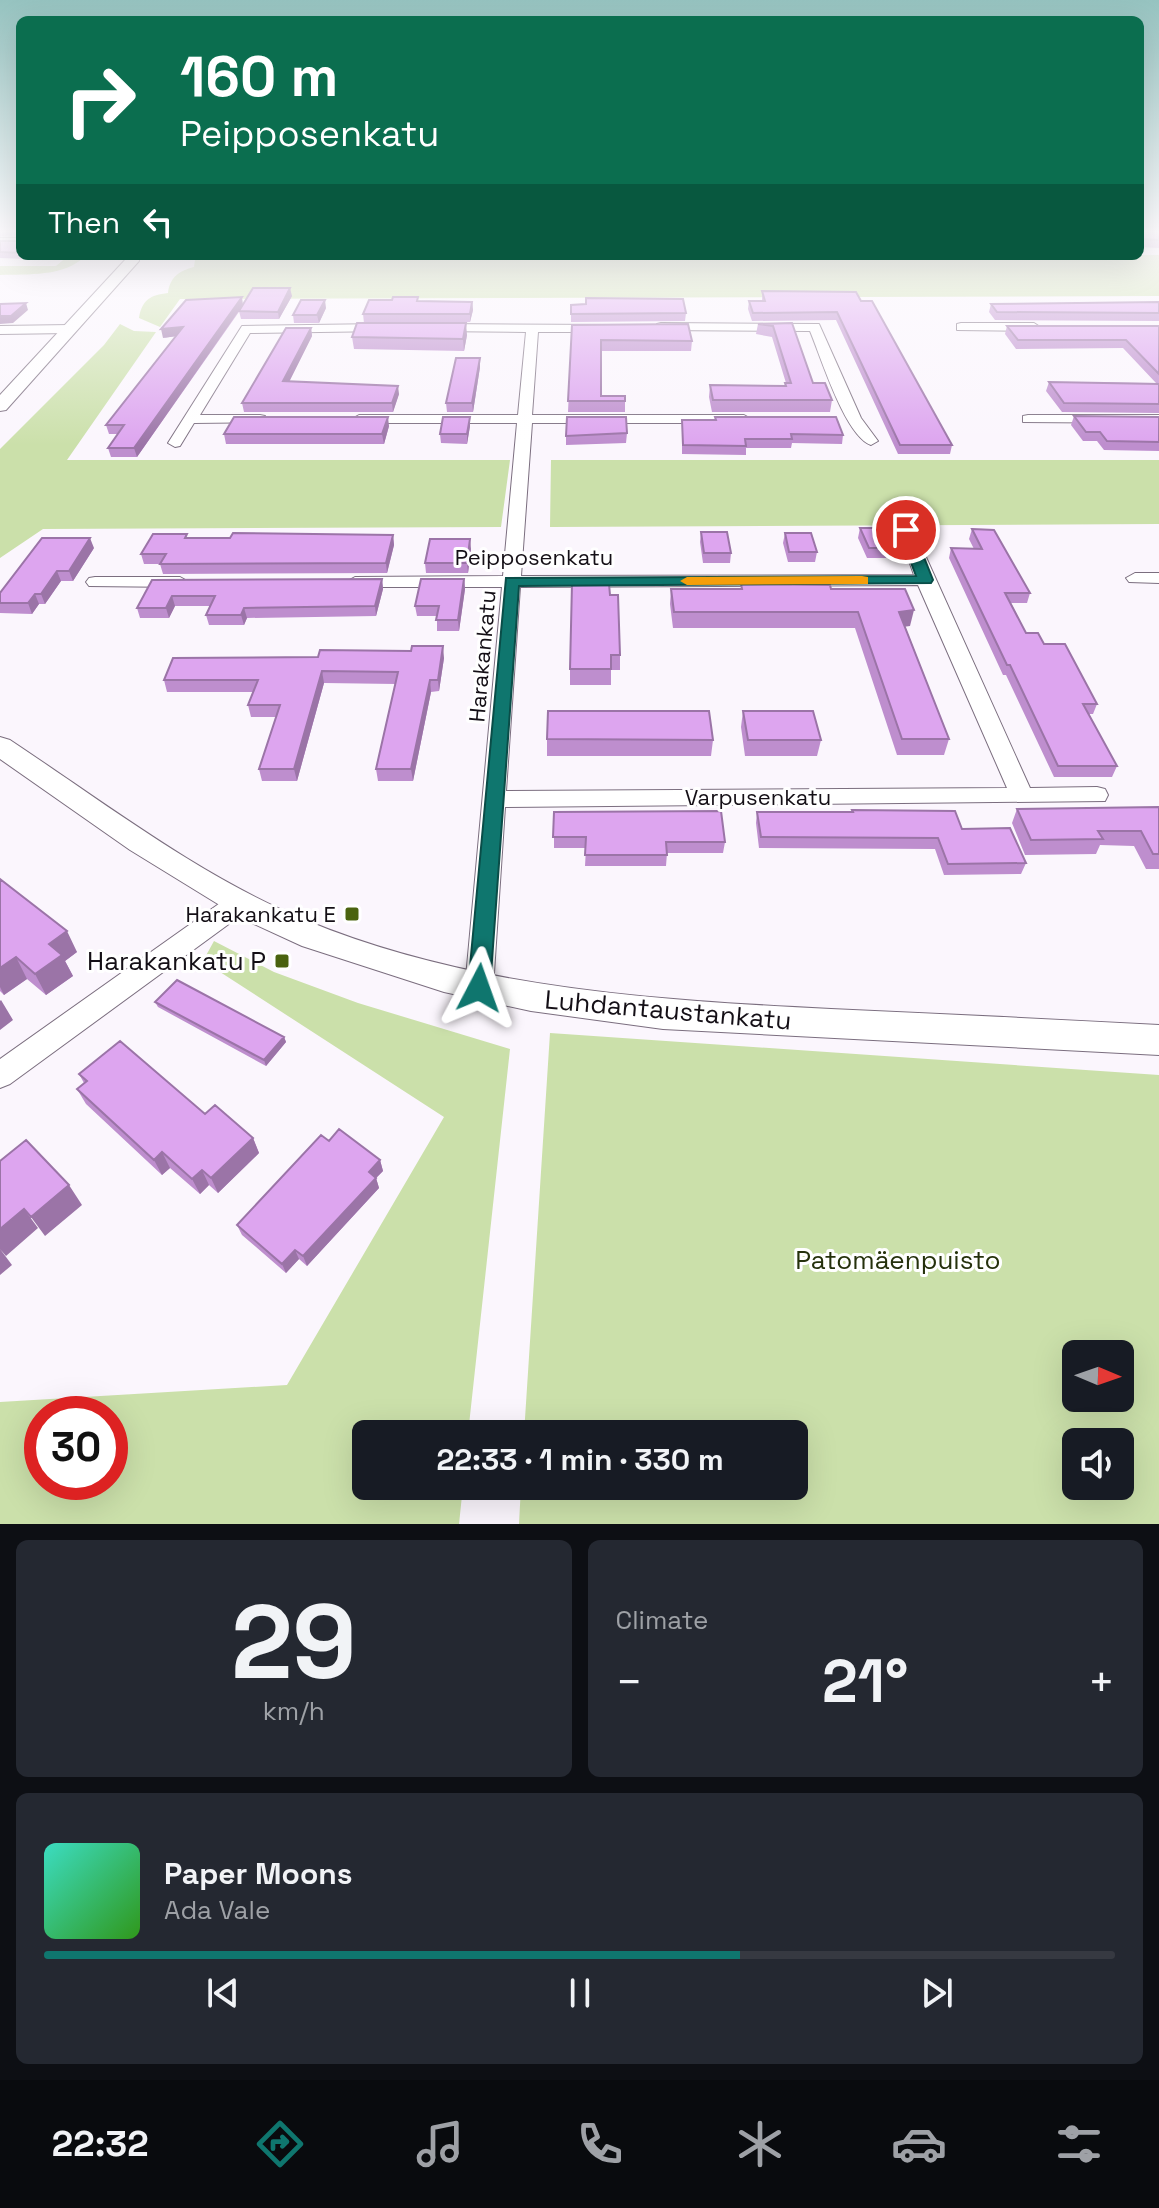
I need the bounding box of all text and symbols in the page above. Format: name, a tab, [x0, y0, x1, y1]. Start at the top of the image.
text: 160 m	[180, 41, 338, 112]
icon: right	[48, 48, 152, 152]
text: Peipposenkatu	[180, 111, 439, 157]
icon: left	[136, 200, 180, 244]
text: Then	[48, 203, 120, 242]
pin	[872, 496, 940, 564]
icon: arrive	[884, 508, 928, 552]
street label: Peipposenkatu	[455, 543, 613, 571]
street label: Harakankatu	[462, 589, 502, 723]
street label: Varpusenkatu	[685, 783, 831, 811]
place label: Harakankatu E	[185, 900, 336, 928]
marker: Harakankatu E	[343, 905, 361, 923]
place label: Harakankatu P	[87, 944, 266, 978]
position arrow	[437, 946, 521, 1030]
marker: Harakankatu P	[273, 952, 291, 970]
street label: Luhdantaustankatu	[543, 982, 793, 1038]
park label: Patomäenpuisto	[795, 1243, 1001, 1277]
north arrow	[1062, 1340, 1134, 1412]
map controls	[1062, 1340, 1134, 1500]
speed limit sign: 30	[24, 1396, 128, 1500]
button: sound	[1062, 1428, 1134, 1500]
text: 22:33 · 1 min · 330 m	[436, 1440, 724, 1479]
text: 29	[231, 1576, 357, 1708]
text: Climate	[616, 1603, 708, 1637]
text: 21°	[822, 1643, 908, 1720]
text: −	[616, 1654, 643, 1710]
text: +	[1088, 1654, 1115, 1710]
text: km/h	[263, 1694, 325, 1728]
text: Paper Moons	[164, 1854, 353, 1893]
text: Ada Vale	[164, 1893, 270, 1927]
icon: previous	[201, 1971, 245, 2015]
icon: pause	[558, 1971, 602, 2015]
icon: next	[915, 1971, 959, 2015]
icon: directions	[252, 2116, 308, 2172]
icon: music	[412, 2116, 468, 2172]
icon: phone	[572, 2116, 628, 2172]
icon: climate	[732, 2116, 788, 2172]
icon: car	[891, 2116, 947, 2172]
icon: filters	[1051, 2116, 1107, 2172]
text: 22:32	[52, 2121, 149, 2167]

